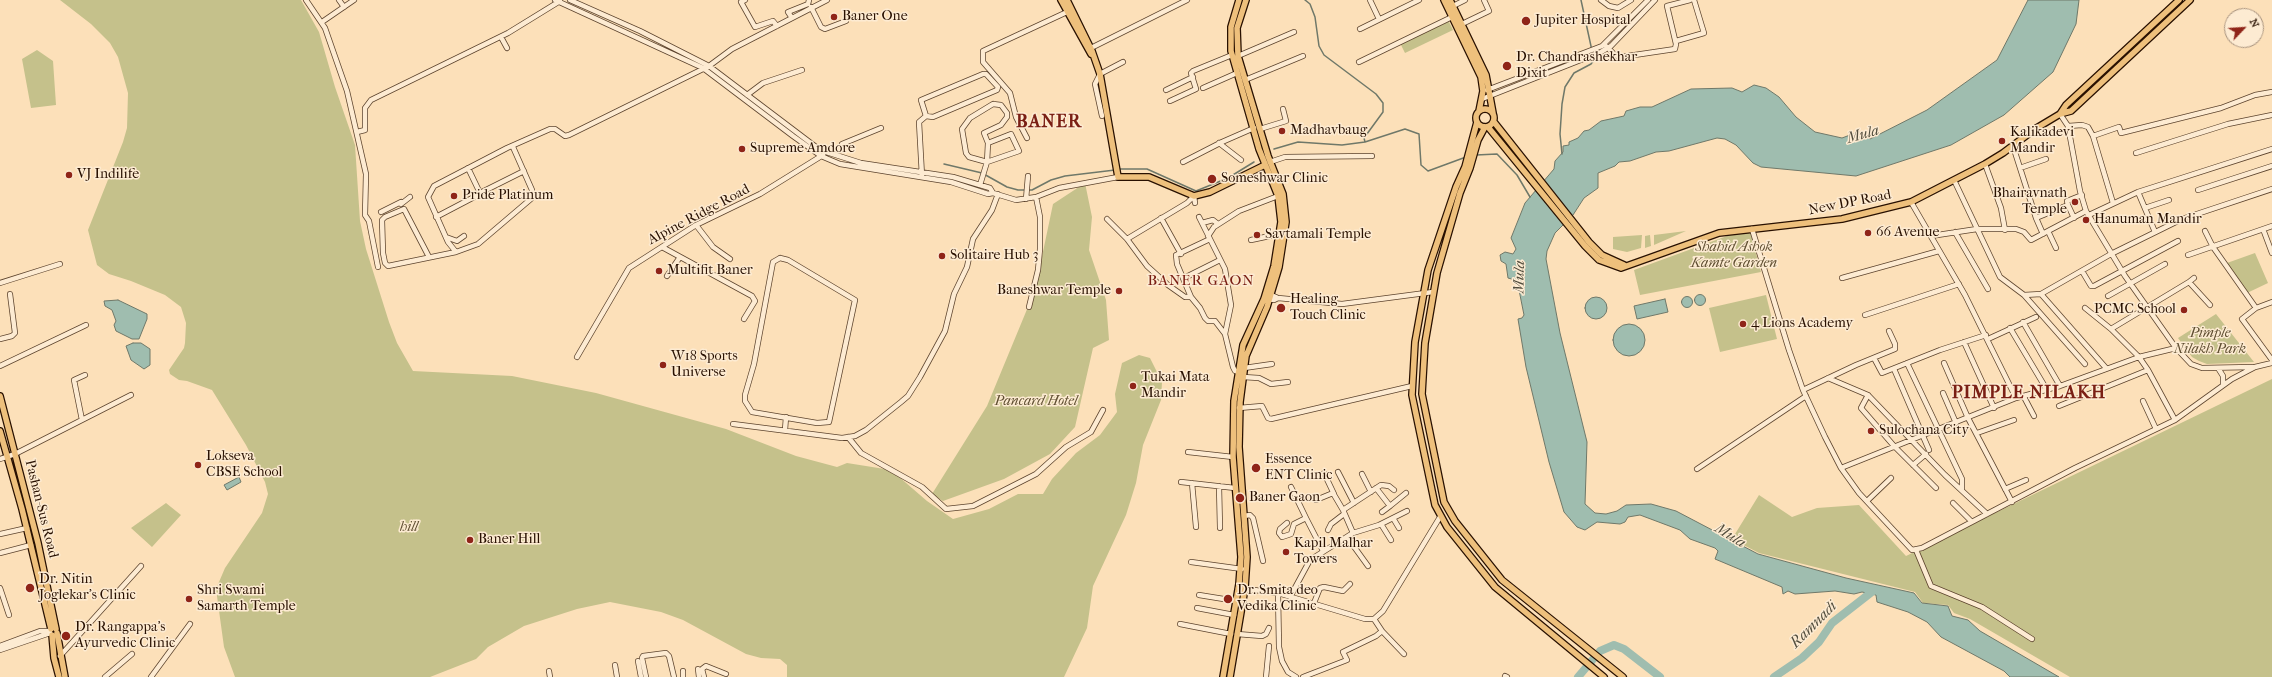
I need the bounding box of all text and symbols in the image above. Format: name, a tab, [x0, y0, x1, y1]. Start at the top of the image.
north arrow	[2224, 8, 2264, 48]
place label: Baner One	[842, 9, 908, 25]
marker: Baner One	[829, 12, 839, 22]
place label: Jupiter Hospital	[1535, 13, 1631, 29]
marker: Jupiter Hospital	[1520, 15, 1532, 27]
text: N	[2247, 17, 2262, 30]
place label: Dr. Chandrashekhar Dixit	[1516, 50, 1637, 82]
marker: Dr. Chandrashekhar Dixit	[1501, 60, 1513, 72]
district label: BANER	[1016, 112, 1082, 134]
water label: Mula	[1845, 122, 1881, 148]
place label: Madhavbaug	[1290, 123, 1367, 139]
place label: Kalikadevi Mandir	[2010, 125, 2074, 158]
marker: Madhavbaug	[1277, 126, 1287, 136]
marker: Kalikadevi Mandir	[1997, 136, 2007, 146]
place label: Supreme Amdore	[750, 141, 855, 157]
marker: Supreme Amdore	[737, 144, 747, 154]
place label: VJ Indilife	[77, 167, 139, 183]
marker: VJ Indilife	[64, 170, 74, 180]
place label: Someshwar Clinic	[1221, 171, 1328, 187]
marker: Someshwar Clinic	[1206, 173, 1218, 185]
street label: Alpine Ridge Road	[645, 181, 753, 249]
place label: Bhairavnath Temple	[1993, 186, 2067, 218]
street label: New DP Road	[1807, 187, 1893, 219]
place label: Pride Platinum	[462, 188, 553, 204]
marker: Pride Platinum	[449, 191, 459, 201]
marker: Bhairavnath Temple	[2070, 197, 2080, 207]
place label: Hanuman Mandir	[2094, 212, 2202, 228]
marker: Hanuman Mandir	[2081, 215, 2091, 225]
place label: 66 Avenue	[1876, 225, 1939, 241]
place label: Savtamali Temple	[1265, 227, 1371, 243]
marker: 66 Avenue	[1863, 228, 1873, 238]
marker: Savtamali Temple	[1252, 230, 1262, 240]
park label: Shahid Ashok Kamte Garden	[1691, 240, 1777, 272]
place label: Solitaire Hub 3	[950, 248, 1038, 264]
marker: Solitaire Hub 3	[937, 251, 947, 261]
water label: Mula	[1510, 260, 1530, 294]
place label: Multifit Baner	[667, 263, 753, 279]
marker: Multifit Baner	[654, 266, 664, 276]
district label: BANER GAON	[1147, 272, 1255, 290]
place label: Baneshwar Temple	[997, 283, 1111, 299]
marker: Baneshwar Temple	[1114, 286, 1124, 296]
place label: Healing Touch Clinic	[1290, 292, 1366, 324]
marker: Healing Touch Clinic	[1275, 302, 1287, 314]
place label: PCMC School	[2094, 302, 2176, 318]
marker: PCMC School	[2179, 305, 2189, 315]
place label: 4 Lions Academy	[1751, 316, 1853, 332]
marker: 4 Lions Academy	[1738, 319, 1748, 329]
park label: Pimple Nilakh Park	[2174, 326, 2246, 358]
place label: W18 Sports Universe	[671, 349, 738, 382]
marker: W18 Sports Universe	[658, 360, 668, 370]
place label: Tukai Mata Mandir	[1141, 370, 1210, 402]
marker: Tukai Mata Mandir	[1128, 381, 1138, 391]
district label: PIMPLE NILAKH	[1952, 383, 2106, 405]
park label: Pancard Hotel	[995, 394, 1077, 410]
place label: Sulochana City	[1879, 423, 1969, 439]
marker: Sulochana City	[1866, 426, 1876, 436]
place label: Lokseva CBSE School	[206, 449, 282, 482]
place label: Essence ENT Clinic	[1265, 452, 1332, 484]
street label: Pashan-Sus Road	[21, 458, 61, 560]
marker: Lokseva CBSE School	[193, 460, 203, 470]
marker: Essence ENT Clinic	[1250, 462, 1262, 474]
place label: Baner Gaon	[1249, 490, 1320, 506]
marker: Baner Gaon	[1234, 492, 1246, 504]
park label: hill	[400, 520, 418, 536]
water label: Mula	[1711, 520, 1749, 552]
place label: Baner Hill	[478, 532, 540, 548]
marker: Baner Hill	[465, 535, 475, 545]
place label: Kapil Malhar Towers	[1294, 536, 1373, 568]
marker: Kapil Malhar Towers	[1281, 547, 1291, 557]
place label: Dr. Nitin Joglekar's Clinic	[39, 572, 136, 604]
marker: Dr. Nitin Joglekar's Clinic	[24, 582, 36, 594]
place label: Shri Swami Samarth Temple	[197, 583, 296, 616]
place label: Dr. Smita deo Vedika Clinic	[1237, 583, 1318, 616]
marker: Dr. Smita deo Vedika Clinic	[1222, 593, 1234, 605]
marker: Shri Swami Samarth Temple	[184, 594, 194, 604]
water label: Ramnadi	[1787, 598, 1841, 652]
place label: Dr. Rangappa's Ayurvedic Clinic	[75, 620, 175, 652]
marker: Dr. Rangappa's Ayurvedic Clinic	[60, 630, 72, 642]

